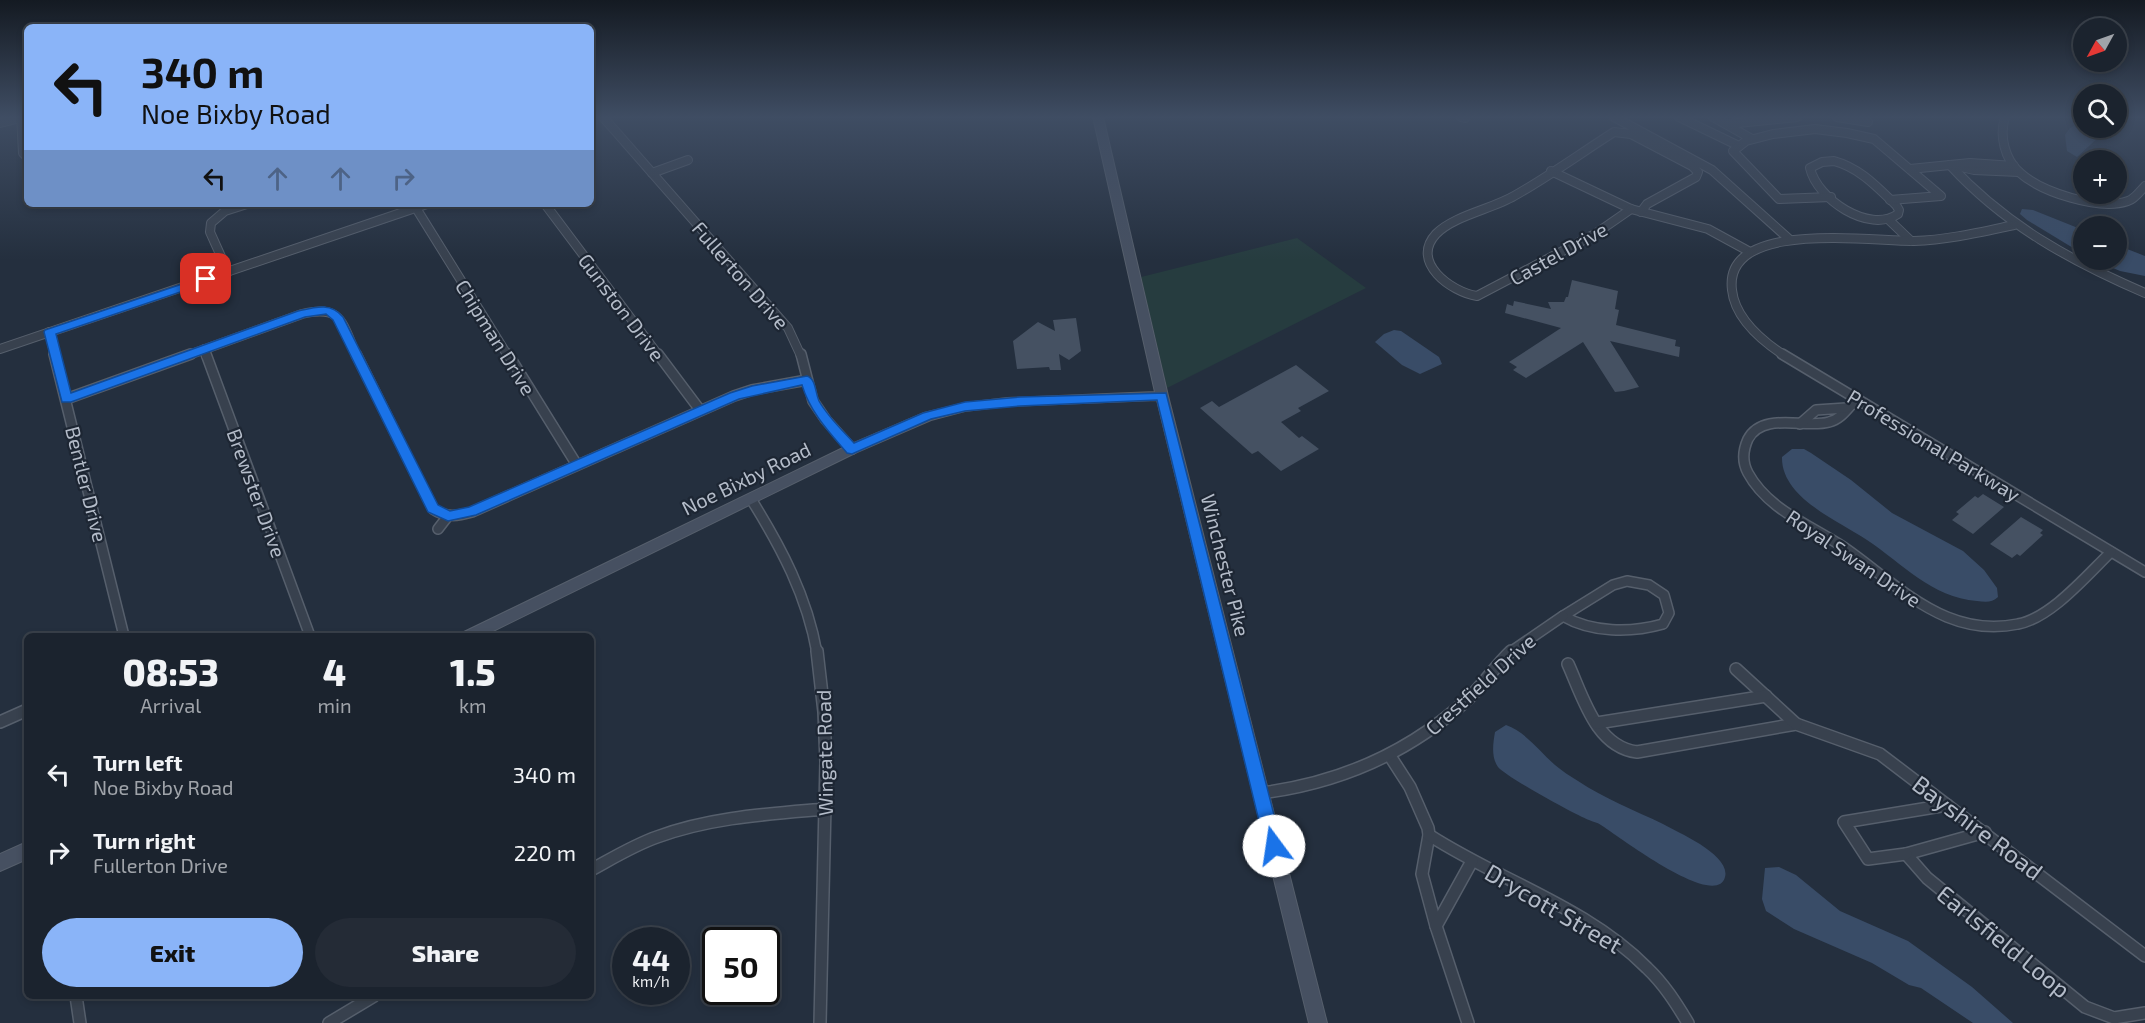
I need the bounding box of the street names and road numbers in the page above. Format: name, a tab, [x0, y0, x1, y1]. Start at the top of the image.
street label: Fullerton Drive	[688, 216, 794, 334]
street label: Castel Drive	[1505, 216, 1611, 290]
street label: Gunston Drive	[574, 249, 670, 365]
street label: Chipman Drive	[451, 275, 541, 399]
street label: Professional Parkway	[1843, 384, 2025, 506]
street label: Bentler Drive	[61, 424, 113, 544]
street label: Brewster Drive	[223, 425, 291, 561]
street label: Noe Bixby Road	[678, 436, 814, 520]
street label: Winchester Pike	[1197, 491, 1255, 639]
street label: Royal Swan Drive	[1782, 504, 1926, 612]
street label: Crestfield Drive	[1420, 628, 1540, 740]
street label: Wingate Road	[811, 690, 837, 816]
street label: Bayshire Road	[1907, 769, 2049, 885]
street label: Drycott Street	[1480, 857, 1628, 959]
street label: Earlsfield Loop	[1932, 879, 2076, 1003]

